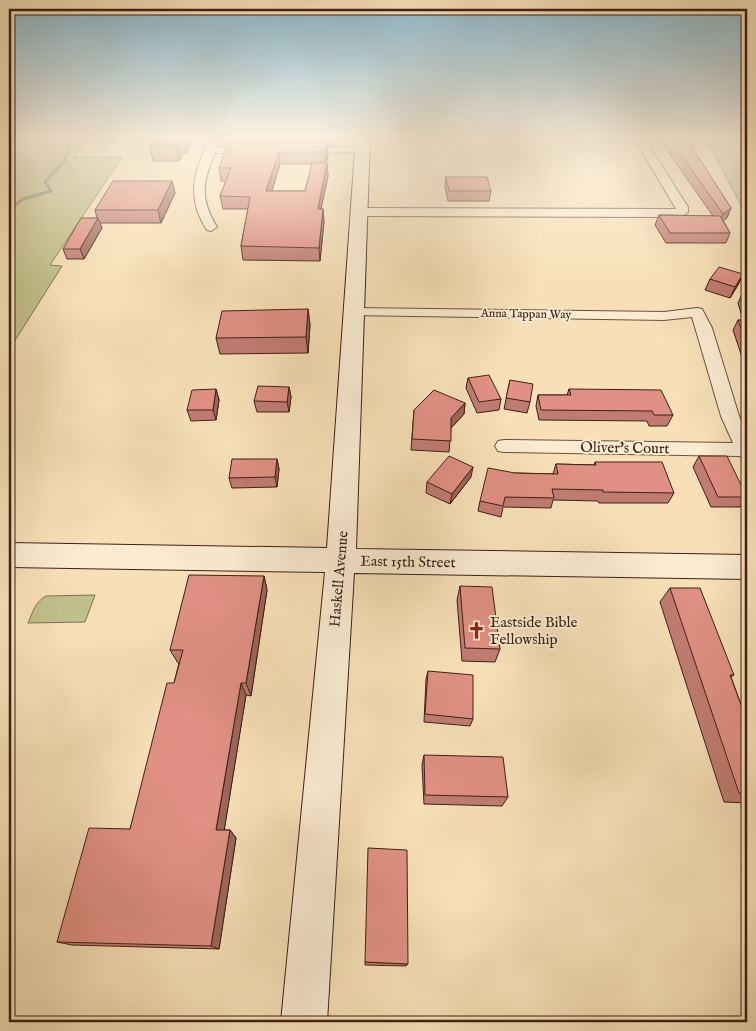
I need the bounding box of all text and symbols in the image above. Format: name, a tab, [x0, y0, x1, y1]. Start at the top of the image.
street label: Anna Tappan Way	[480, 306, 572, 323]
street label: Oliver's Court	[580, 438, 670, 458]
street label: Haskell Avenue	[325, 530, 353, 628]
street label: East 15th Street	[360, 552, 456, 572]
place label: Eastside Bible Fellowship	[490, 613, 578, 649]
church icon: Eastside Bible Fellowship	[466, 621, 486, 641]

